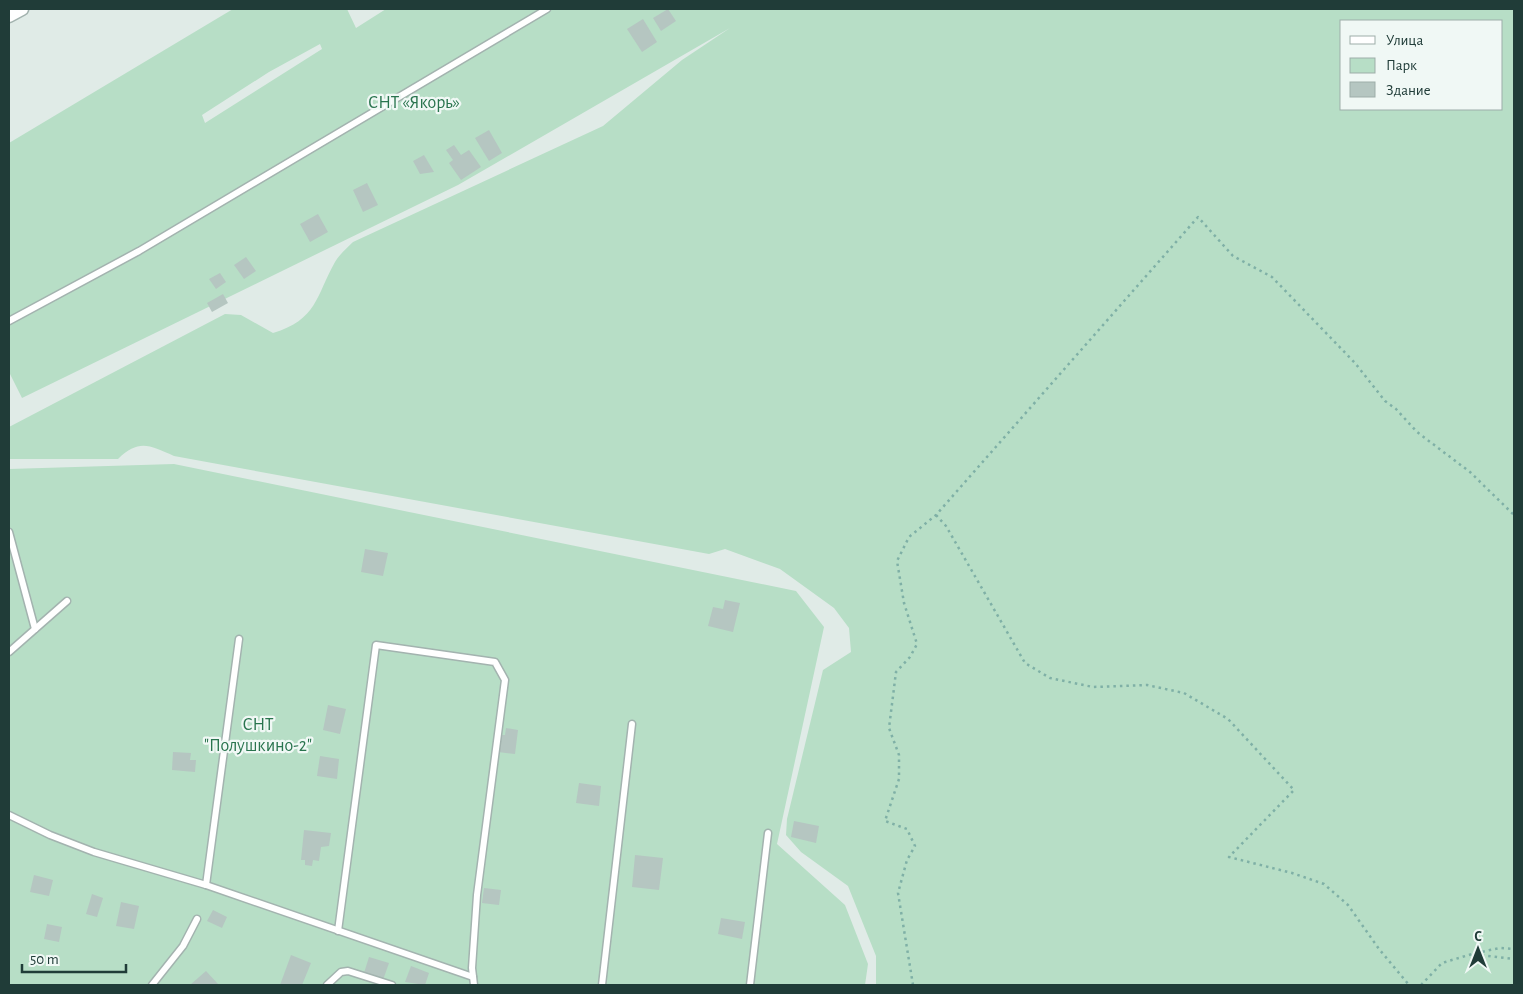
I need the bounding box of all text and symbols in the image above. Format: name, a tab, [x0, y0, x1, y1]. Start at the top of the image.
legend	[1340, 20, 1503, 110]
text: Улица	[1386, 33, 1423, 48]
text: Парк	[1386, 58, 1417, 73]
text: Здание	[1386, 83, 1431, 98]
park label: СНТ «Якорь»	[368, 94, 460, 112]
park label: СНТ "Полушкино-2"	[204, 716, 312, 755]
north arrow	[1453, 924, 1503, 974]
text: С	[1474, 930, 1482, 944]
scale bar	[22, 942, 126, 974]
text: 50 m	[30, 952, 59, 967]

